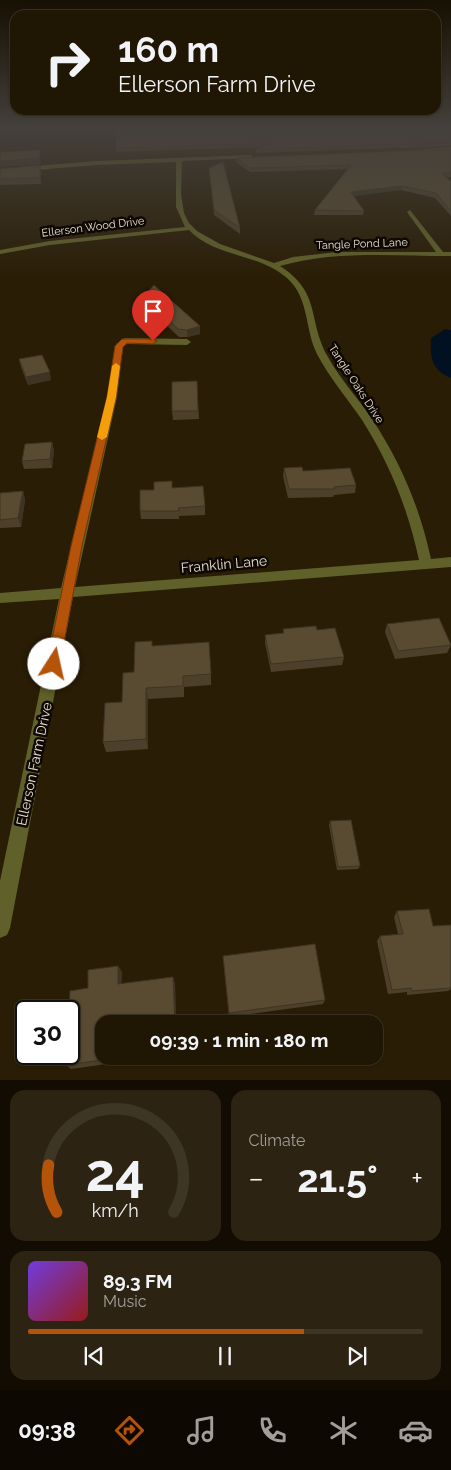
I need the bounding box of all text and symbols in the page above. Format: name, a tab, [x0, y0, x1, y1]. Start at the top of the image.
text: 160 m	[118, 29, 219, 70]
icon: right	[35, 30, 100, 95]
text: Ellerson Farm Drive	[118, 71, 316, 97]
street label: Ellerson Wood Drive	[41, 214, 146, 240]
street label: Tangle Pond Lane	[316, 236, 409, 252]
pin	[132, 290, 174, 341]
icon: arrive	[139, 297, 167, 325]
street label: Tangle Oaks Drive	[326, 342, 387, 426]
street label: Franklin Lane	[180, 552, 268, 576]
position arrow	[27, 637, 79, 689]
street label: Ellerson Farm Drive	[13, 701, 55, 827]
speed limit sign: 30	[15, 1000, 80, 1065]
text: 09:39 · 1 min · 180 m	[150, 1029, 328, 1051]
text: Climate	[249, 1131, 305, 1150]
text: 24	[86, 1142, 145, 1203]
text: 21.5°	[297, 1156, 378, 1201]
text: −	[249, 1162, 264, 1195]
text: +	[411, 1162, 423, 1195]
text: km/h	[92, 1200, 139, 1221]
text: 89.3 FM	[103, 1270, 172, 1292]
text: Music	[103, 1292, 147, 1311]
icon: previous	[80, 1342, 108, 1370]
icon: pause	[211, 1342, 239, 1370]
icon: next	[343, 1342, 371, 1370]
icon: directions	[112, 1413, 147, 1448]
icon: music	[184, 1413, 219, 1448]
icon: phone	[255, 1413, 290, 1448]
icon: climate	[326, 1413, 361, 1448]
icon: car	[398, 1413, 433, 1448]
text: 09:38	[18, 1417, 76, 1443]

